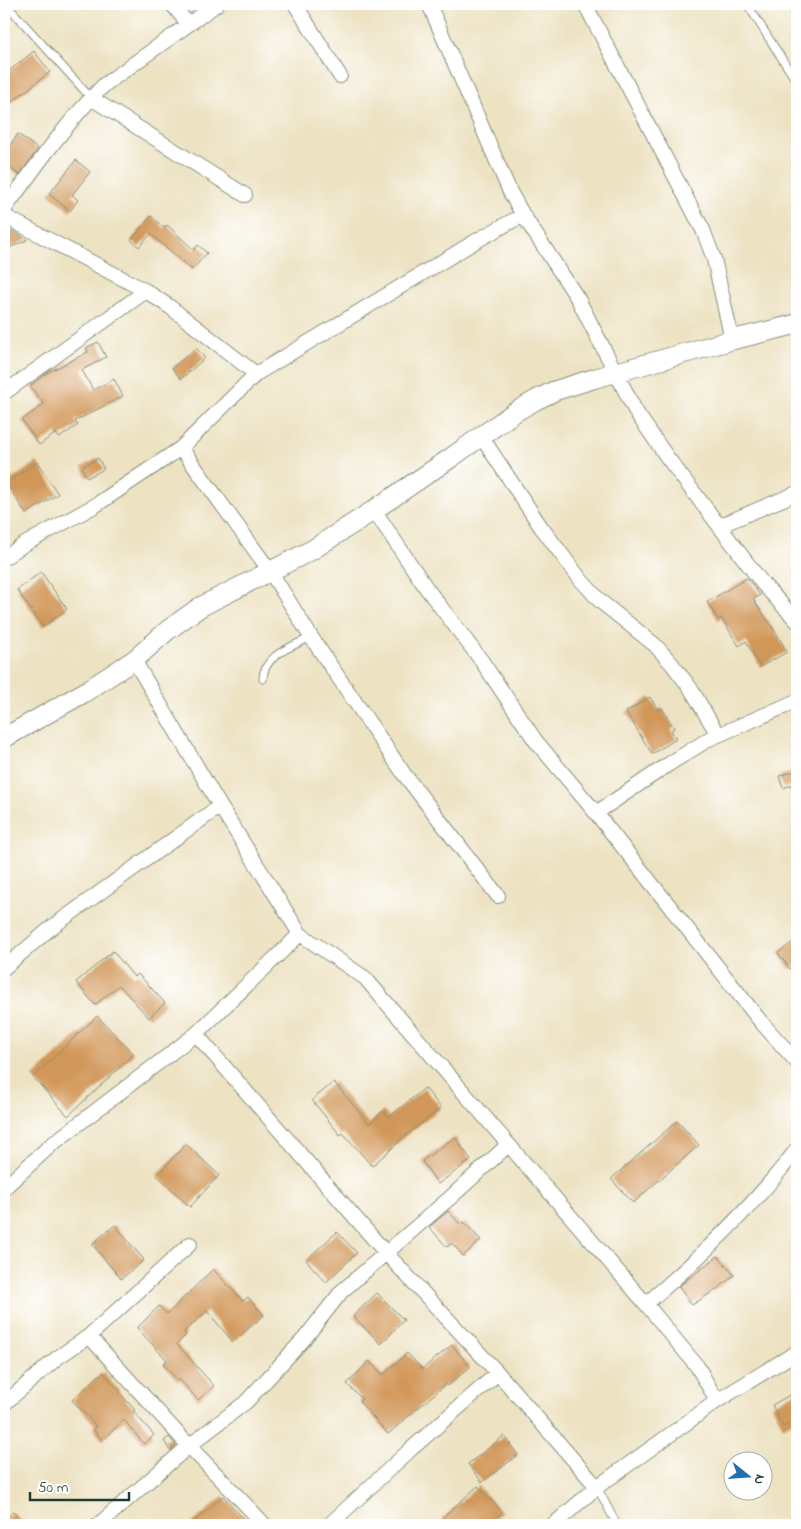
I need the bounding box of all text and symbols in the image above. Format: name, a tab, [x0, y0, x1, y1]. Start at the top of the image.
north arrow	[724, 1452, 774, 1502]
scale bar	[30, 1469, 129, 1501]
text: N	[748, 1472, 770, 1487]
text: 50 m	[38, 1477, 69, 1499]

